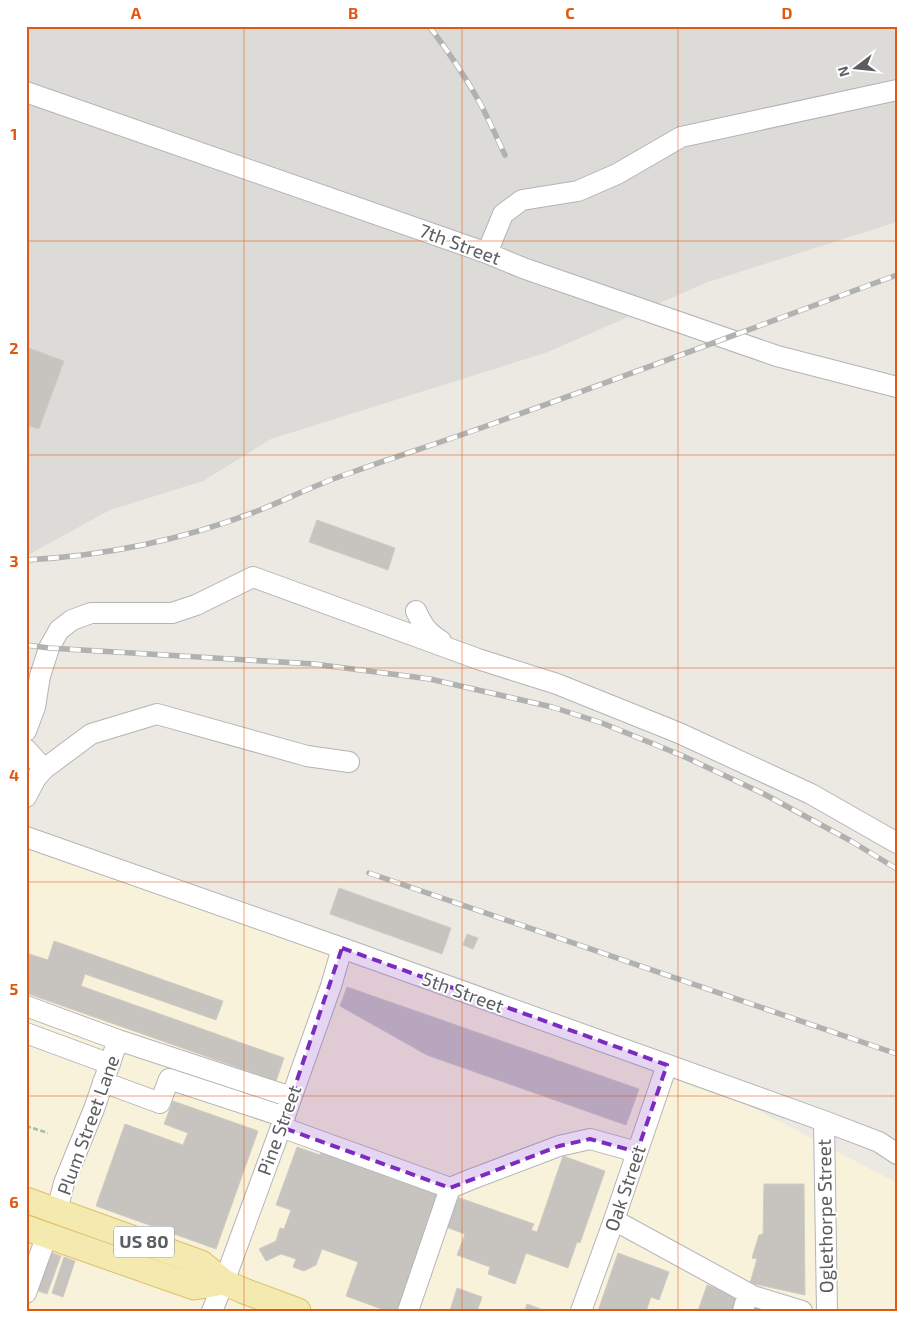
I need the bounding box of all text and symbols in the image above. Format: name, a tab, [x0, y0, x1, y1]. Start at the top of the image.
text: A	[131, 3, 142, 22]
text: B	[348, 3, 358, 22]
text: C	[565, 3, 575, 22]
text: D	[782, 3, 793, 22]
north arrow	[830, 42, 880, 92]
text: N	[833, 65, 853, 79]
text: 1	[11, 124, 17, 143]
street label: 7th Street	[416, 218, 504, 269]
text: 2	[9, 338, 19, 357]
text: 3	[9, 551, 19, 570]
text: 4	[9, 765, 19, 784]
street label: 5th Street	[419, 966, 507, 1017]
text: 5	[10, 979, 19, 998]
street label: Plum Street Lane	[52, 1052, 123, 1198]
street label: Pine Street	[252, 1082, 305, 1178]
street label: Oglethorpe Street	[812, 1139, 837, 1293]
street label: Oak Street	[599, 1142, 650, 1234]
text: 6	[9, 1192, 19, 1211]
road number: US 80	[114, 1226, 174, 1258]

